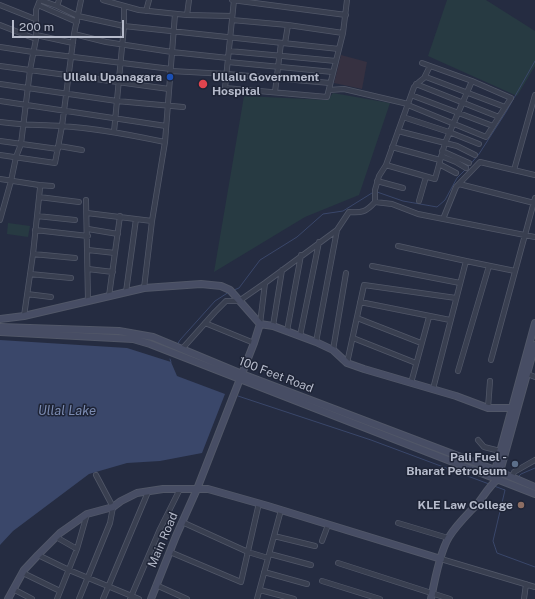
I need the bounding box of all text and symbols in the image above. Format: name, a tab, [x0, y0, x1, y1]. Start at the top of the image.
scale bar	[14, 12, 126, 38]
text: 200 m	[19, 20, 54, 34]
place label: Ullalu Upanagara	[63, 70, 162, 84]
place label: Ullalu Government Hospital	[212, 70, 319, 98]
marker: Ullalu Upanagara	[165, 72, 175, 82]
marker: Ullalu Government Hospital	[197, 78, 209, 90]
street label: 100 Feet Road	[237, 354, 315, 396]
water label: Ullal Lake	[38, 403, 96, 419]
place label: Pali Fuel - Bharat Petroleum	[406, 450, 507, 478]
marker: Pali Fuel - Bharat Petroleum	[510, 459, 520, 469]
place label: KLE Law College	[418, 498, 513, 512]
marker: KLE Law College	[516, 500, 526, 510]
street label: Main Road	[145, 510, 181, 570]

